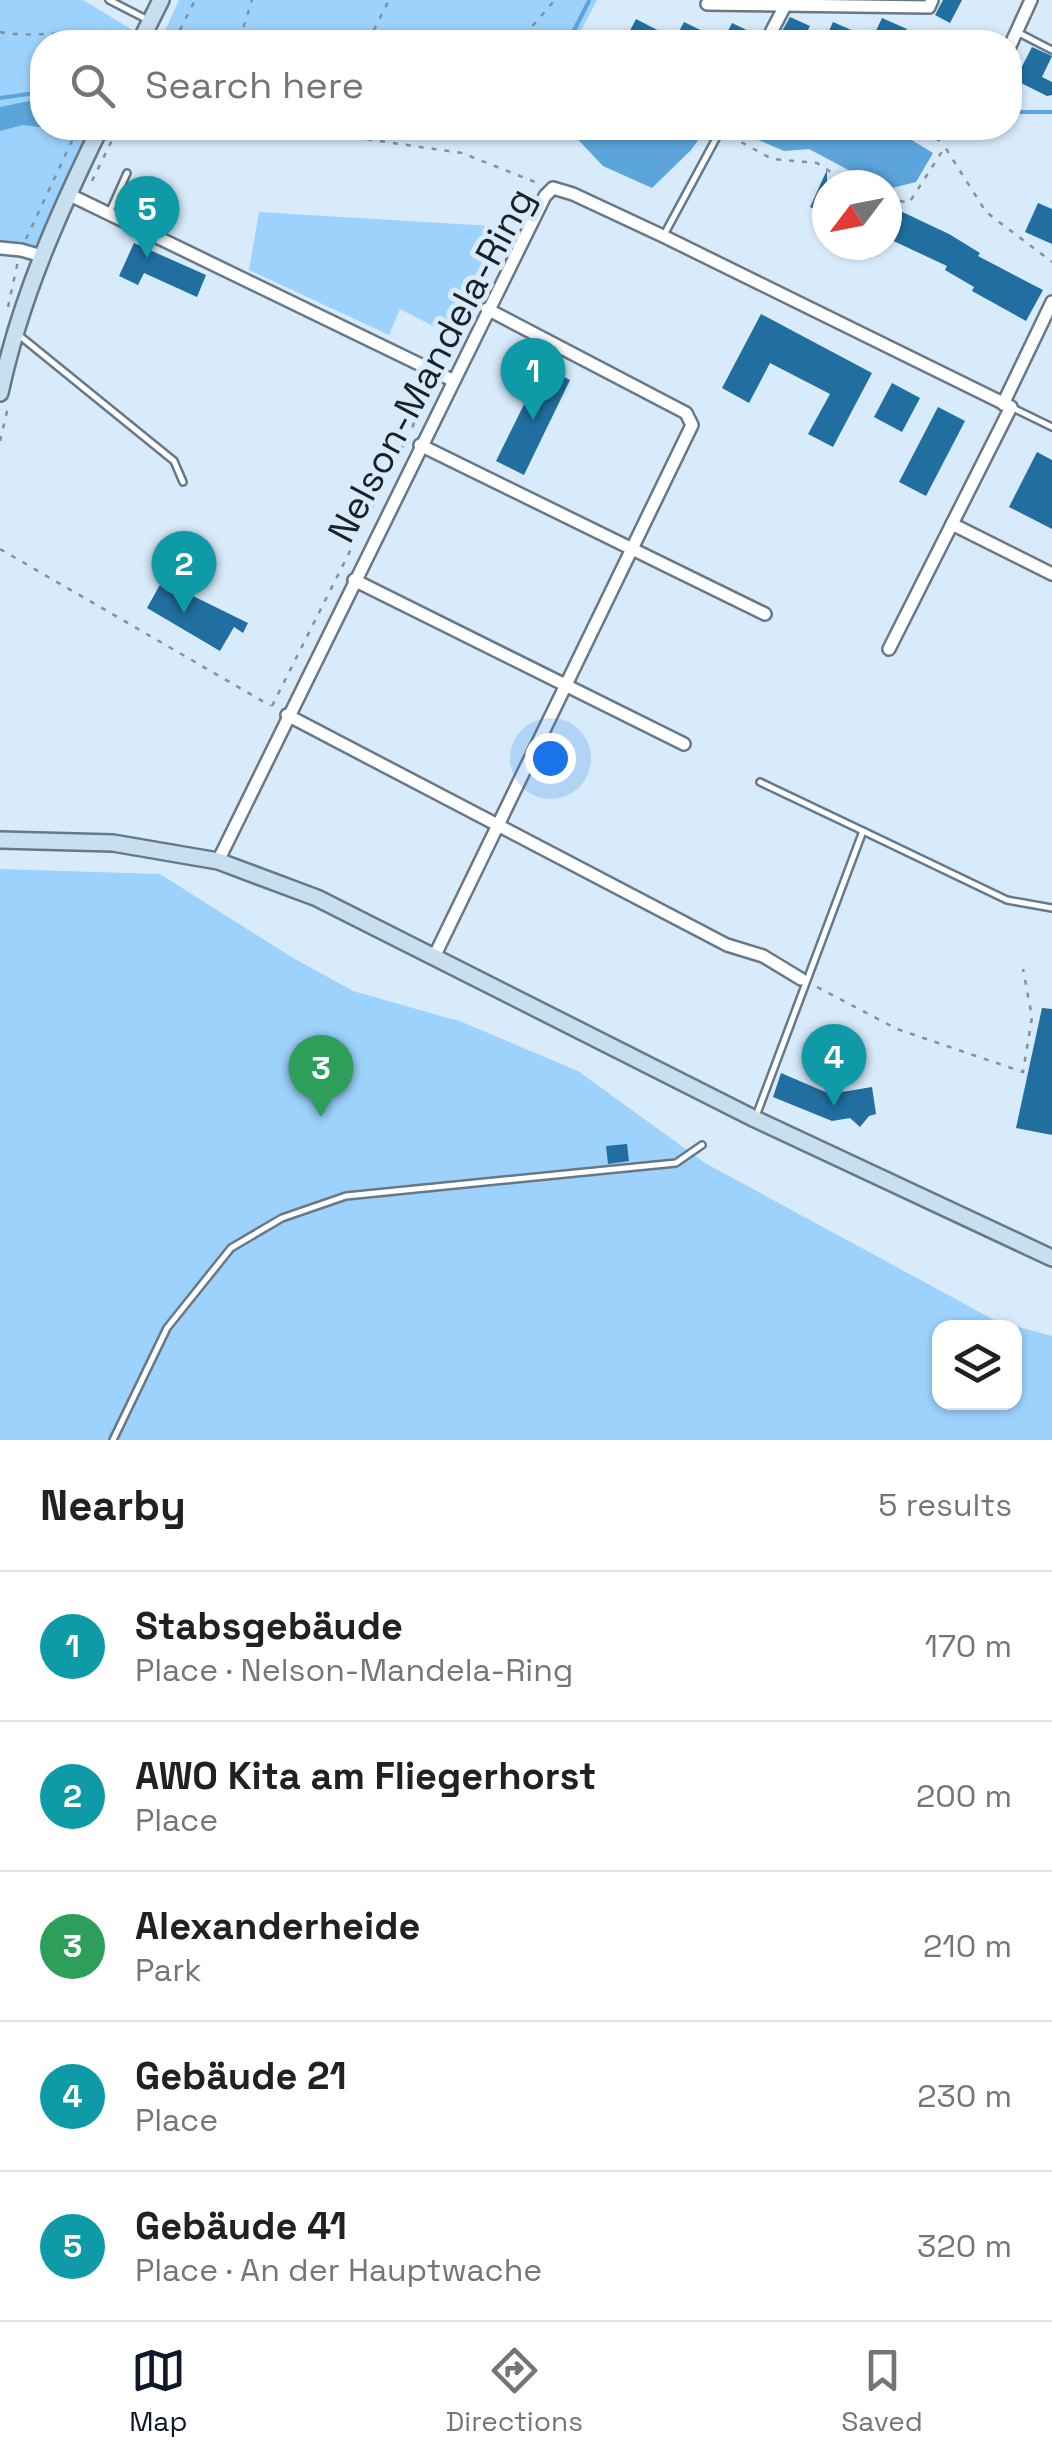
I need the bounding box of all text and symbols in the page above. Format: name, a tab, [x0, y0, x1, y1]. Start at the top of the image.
search box	[30, 30, 1022, 140]
icon: search	[65, 58, 120, 113]
text: Search here	[145, 61, 364, 109]
north arrow	[812, 170, 902, 260]
pin: 5	[114, 176, 180, 258]
street label: Nelson-Mandela-Ring	[317, 179, 545, 551]
pin: 1	[500, 338, 566, 420]
pin: 2	[152, 530, 216, 613]
your location	[525, 733, 576, 784]
pin: 4	[802, 1024, 866, 1106]
pin: 3	[288, 1034, 354, 1117]
map controls	[932, 1320, 1022, 1410]
button: layers	[932, 1320, 1022, 1410]
text: Nearby	[40, 1479, 186, 1532]
text: 5 results	[878, 1485, 1012, 1525]
text: Stabsgebäude	[135, 1602, 403, 1650]
text: 1	[65, 1626, 80, 1666]
text: 170 m	[925, 1626, 1012, 1666]
text: Place · Nelson-Mandela-Ring	[135, 1650, 573, 1690]
text: AWO Kita am Fliegerhorst	[135, 1752, 596, 1800]
text: 2	[63, 1776, 82, 1816]
text: 200 m	[916, 1776, 1012, 1816]
text: Place	[135, 1800, 218, 1840]
text: Alexanderheide	[135, 1902, 420, 1950]
text: 3	[63, 1926, 82, 1966]
text: 210 m	[923, 1926, 1012, 1966]
text: Park	[135, 1950, 202, 1990]
text: Gebäude 21	[135, 2052, 347, 2100]
text: 4	[62, 2076, 83, 2116]
text: 230 m	[917, 2076, 1012, 2116]
text: Place	[135, 2100, 218, 2140]
text: Gebäude 41	[135, 2202, 347, 2250]
text: 5	[63, 2226, 82, 2266]
text: 320 m	[917, 2226, 1012, 2266]
text: Place · An der Hauptwache	[135, 2250, 542, 2290]
tab: Map	[129, 2343, 187, 2439]
tab: Directions	[446, 2343, 583, 2439]
tab: Saved	[841, 2343, 923, 2439]

